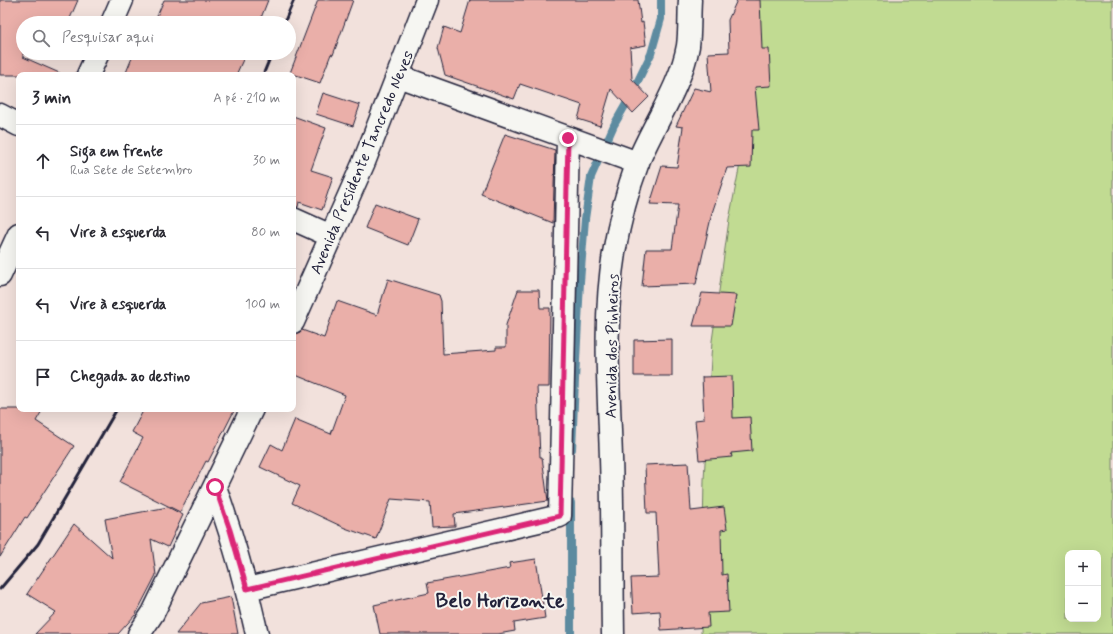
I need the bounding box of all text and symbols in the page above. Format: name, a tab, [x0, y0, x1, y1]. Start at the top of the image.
search box	[16, 16, 296, 60]
icon: search	[30, 27, 52, 49]
text: Pesquisar aqui	[62, 28, 154, 48]
street label: Avenida Presidente Tancredo Neves	[306, 47, 419, 278]
text: 3 min	[32, 87, 71, 109]
text: A pé · 210 m	[213, 90, 280, 107]
route end	[559, 129, 577, 147]
text: Siga em frente	[70, 142, 163, 162]
icon: ahead	[32, 150, 54, 172]
text: 30 m	[253, 152, 280, 169]
text: Rua Sete de Setembro	[70, 162, 192, 179]
icon: left	[32, 222, 54, 244]
text: Vire à esquerda	[70, 223, 166, 243]
text: 80 m	[251, 224, 280, 241]
street label: Avenida dos Pinheiros	[601, 273, 624, 419]
icon: left	[32, 294, 54, 316]
text: Vire à esquerda	[70, 295, 166, 315]
text: 100 m	[245, 296, 280, 313]
icon: arrive	[32, 366, 54, 388]
text: Chegada ao destino	[70, 367, 190, 387]
route start	[206, 478, 224, 496]
map controls	[1065, 550, 1101, 622]
button: +	[1065, 550, 1101, 586]
button: −	[1065, 586, 1101, 622]
district label: Belo Horizonte	[436, 588, 565, 615]

